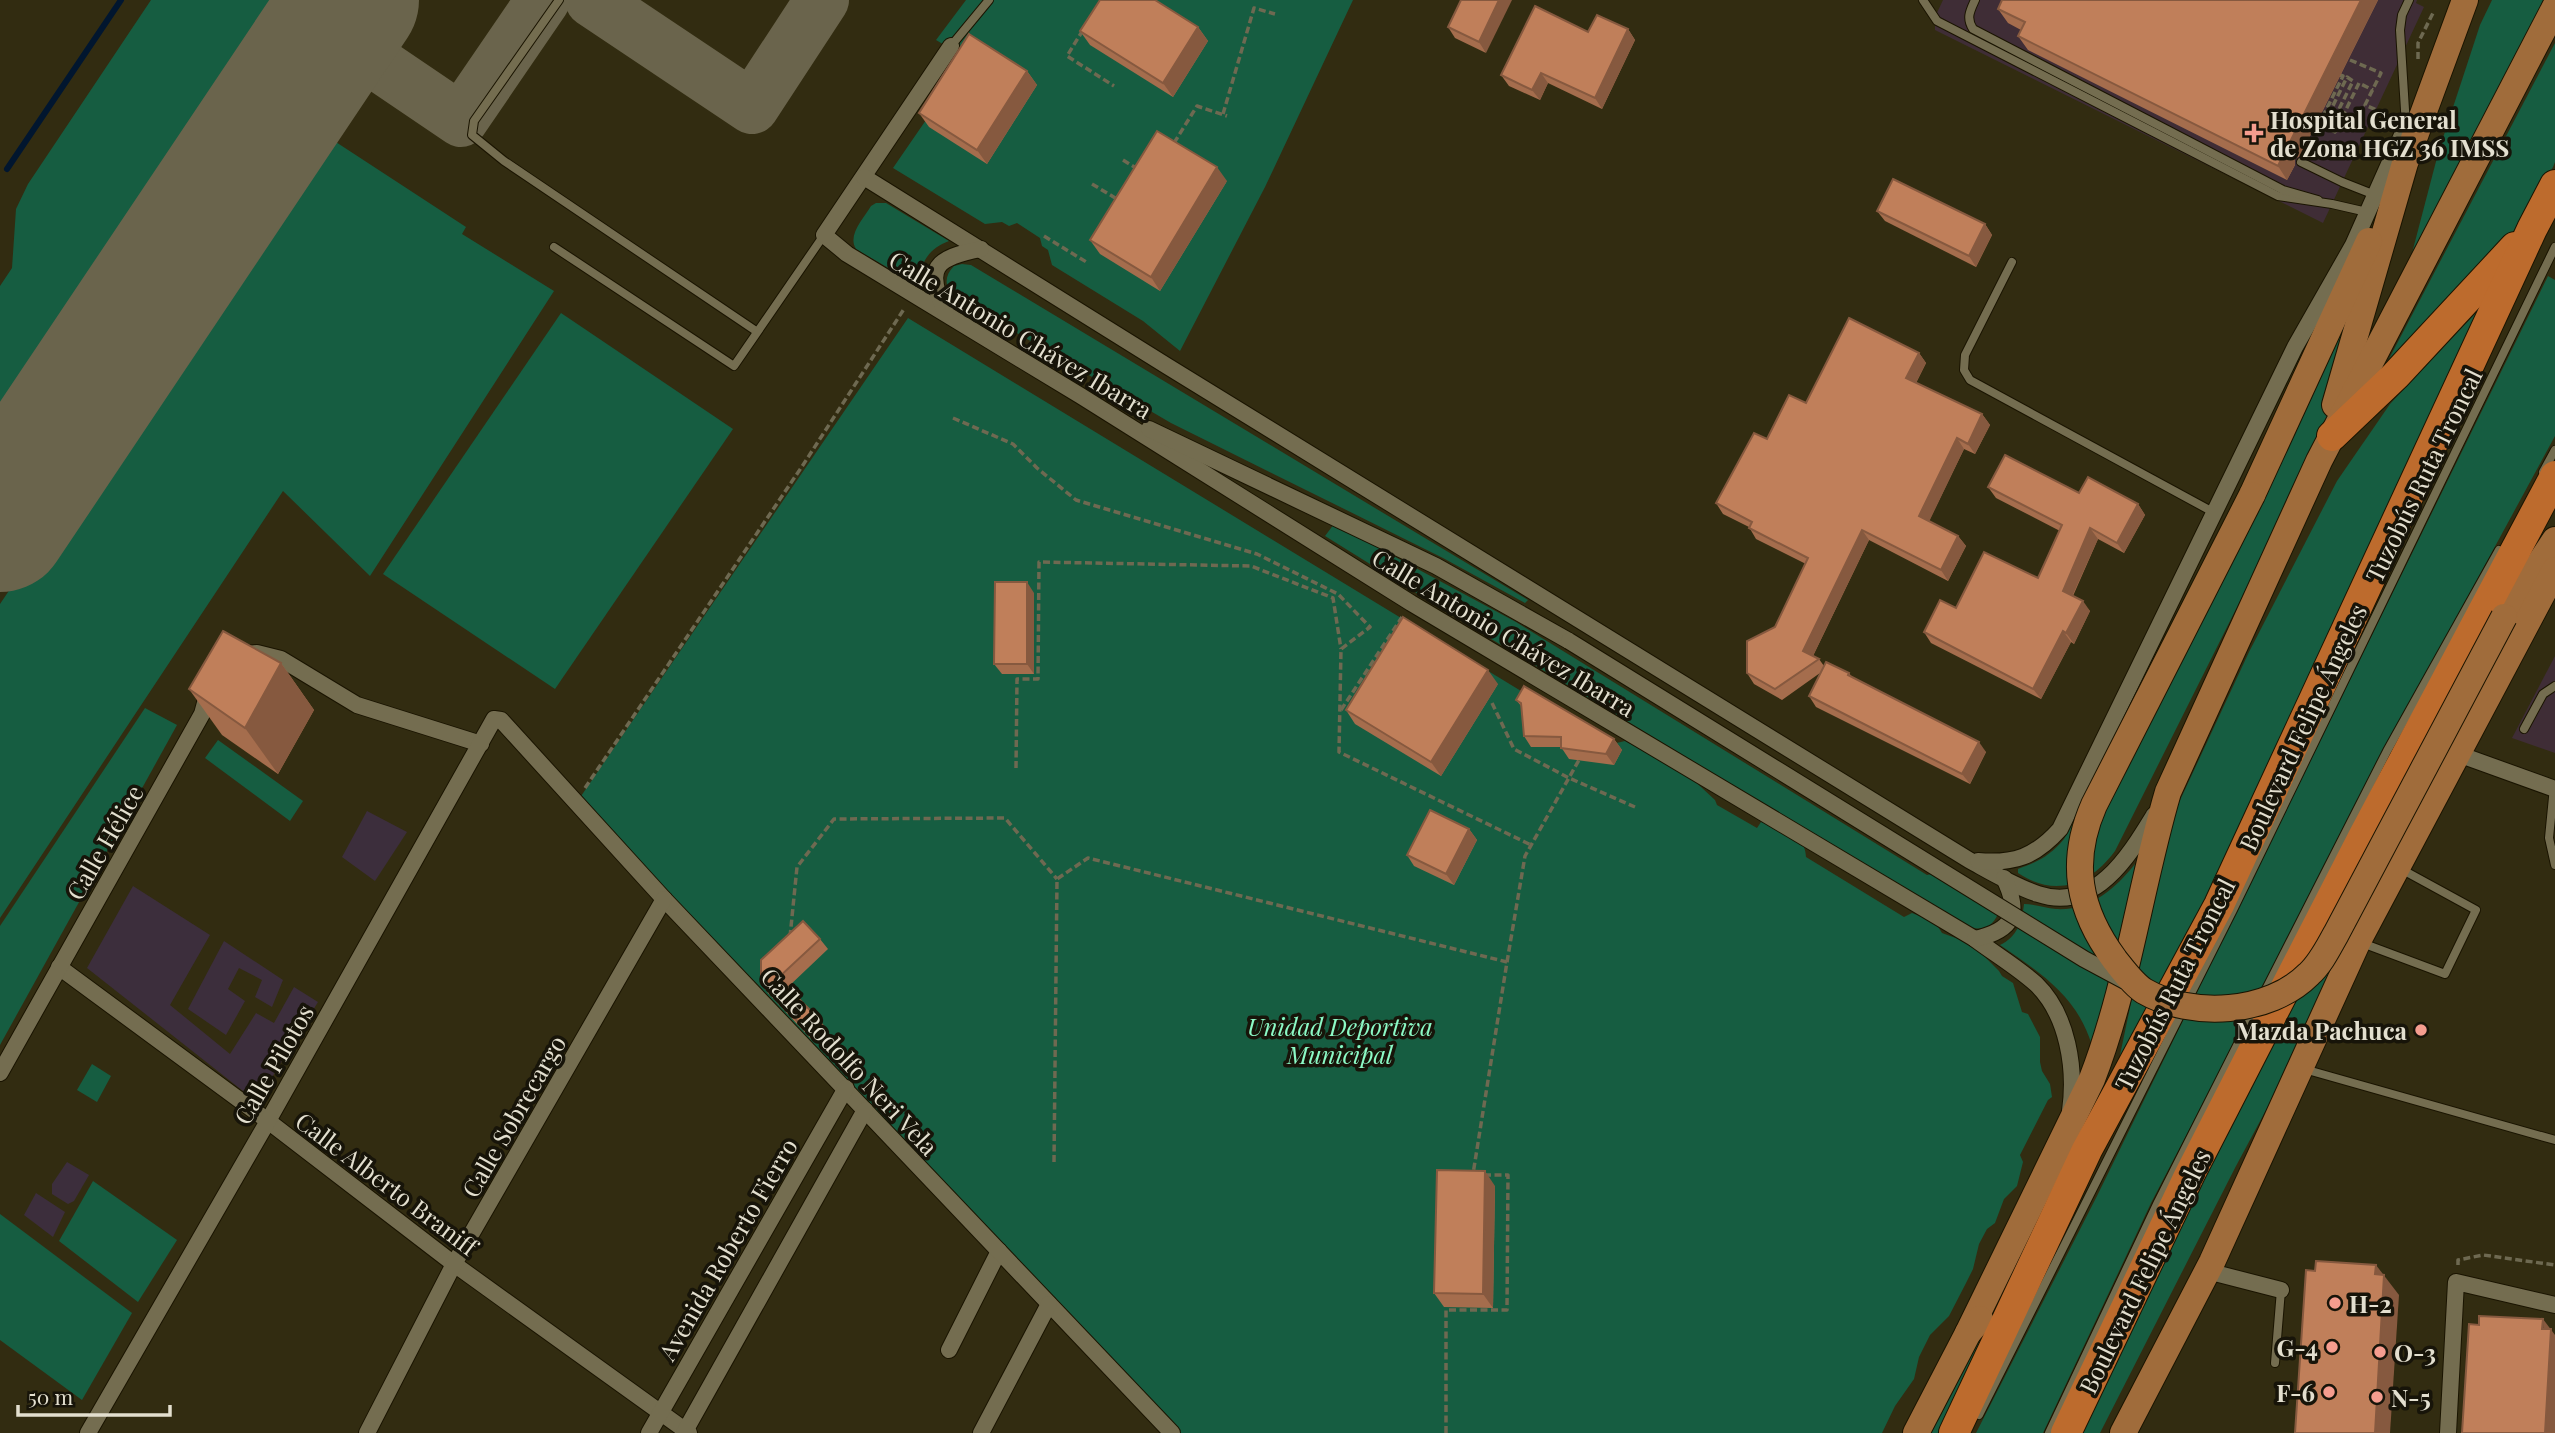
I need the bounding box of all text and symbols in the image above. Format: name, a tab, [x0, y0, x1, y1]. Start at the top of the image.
place label: Hospital General de Zona HGZ 36 IMSS	[2270, 103, 2509, 163]
marker: Hospital General de Zona HGZ 36 IMSS	[2244, 123, 2264, 143]
street label: Calle Antonio Chávez Ibarra	[884, 243, 1158, 425]
street label: Tuzobús Ruta Troncal	[2357, 363, 2489, 587]
street label: Calle Antonio Chávez Ibarra	[1367, 541, 1641, 723]
street label: Boulevard Felipe Ángeles	[2231, 599, 2373, 855]
street label: Calle Hélice	[58, 779, 150, 905]
street label: Tuzobús Ruta Troncal	[2107, 872, 2241, 1096]
street label: Calle Rodolfo Neri Vela	[755, 960, 945, 1162]
street label: Calle Pilotos	[226, 998, 320, 1130]
park label: Unidad Deportiva Municipal	[1247, 1010, 1433, 1070]
place label: Mazda Pachuca	[2236, 1014, 2408, 1046]
marker: Mazda Pachuca	[2413, 1022, 2429, 1038]
street label: Calle Sobrecargo	[454, 1029, 572, 1203]
street label: Calle Alberto Braniff	[290, 1104, 486, 1263]
street label: Avenida Roberto Fierro	[650, 1132, 804, 1367]
street label: Boulevard Felipe Ángeles	[2071, 1144, 2217, 1398]
place label: H-2	[2349, 1287, 2392, 1319]
marker: H-2	[2327, 1295, 2343, 1311]
place label: G-4	[2277, 1331, 2318, 1363]
place label: O-3	[2394, 1336, 2436, 1368]
marker: G-4	[2324, 1339, 2340, 1355]
marker: O-3	[2372, 1344, 2388, 1360]
scale bar	[18, 1374, 170, 1418]
place label: F-6	[2276, 1376, 2315, 1408]
place label: N-5	[2391, 1381, 2431, 1413]
text: 50 m	[28, 1382, 74, 1410]
marker: F-6	[2321, 1384, 2337, 1400]
marker: N-5	[2369, 1389, 2385, 1405]

